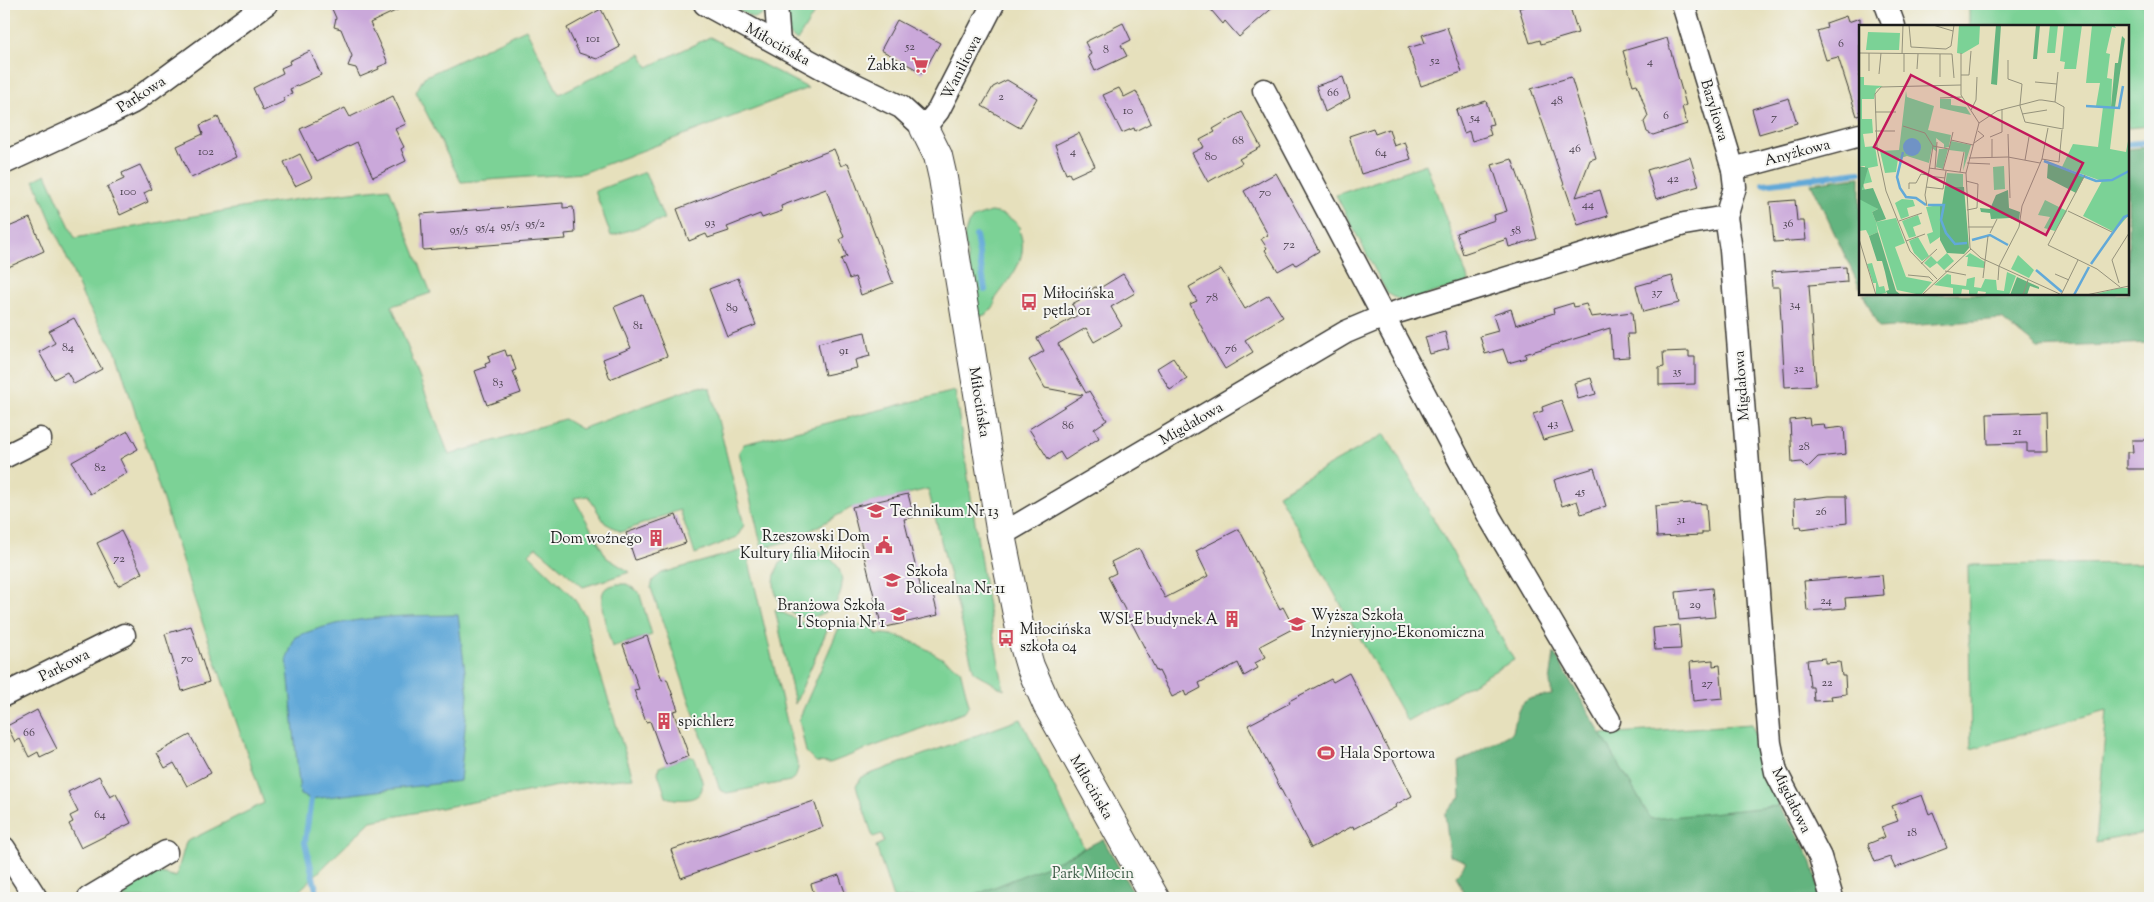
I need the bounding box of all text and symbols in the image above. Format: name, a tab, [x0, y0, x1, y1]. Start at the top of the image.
street label: Miłocińska	[741, 19, 814, 72]
inset map	[1859, 25, 2129, 295]
house number: 101	[586, 30, 600, 48]
street label: Waniliowa	[937, 32, 988, 104]
house number: 6	[1838, 35, 1844, 53]
house number: 52	[904, 38, 915, 56]
house number: 8	[1103, 41, 1109, 59]
house number: 52	[1429, 52, 1440, 70]
house number: 4	[1647, 53, 1653, 71]
place label: Żabka	[868, 55, 906, 77]
supermarket icon: Żabka	[910, 55, 930, 75]
street label: Parkowa	[113, 72, 170, 119]
street label: Bazyliowa	[1694, 77, 1733, 144]
house number: 66	[1327, 84, 1339, 102]
house number: 2	[998, 88, 1004, 106]
house number: 48	[1551, 92, 1563, 110]
house number: 10	[1123, 102, 1133, 120]
house number: 6	[1663, 107, 1669, 125]
house number: 54	[1469, 109, 1480, 127]
house number: 7	[1771, 109, 1777, 127]
house number: 68	[1232, 132, 1244, 150]
street label: Anyżkowa	[1762, 135, 1833, 172]
house number: 46	[1569, 140, 1581, 158]
house number: 102	[198, 143, 214, 161]
house number: 4	[1070, 143, 1076, 161]
house number: 64	[1375, 144, 1387, 162]
house number: 80	[1205, 148, 1217, 166]
house number: 42	[1667, 170, 1679, 188]
house number: 100	[120, 183, 136, 201]
house number: 70	[1259, 184, 1271, 202]
house number: 44	[1582, 196, 1594, 214]
house number: 93	[705, 214, 715, 232]
house number: 95/2	[525, 215, 545, 233]
house number: 36	[1783, 215, 1793, 233]
house number: 95/3	[500, 217, 520, 235]
house number: 95/4	[475, 219, 495, 237]
house number: 95/5	[450, 221, 468, 239]
house number: 58	[1510, 222, 1521, 240]
house number: 72	[1283, 236, 1295, 254]
place label: Miłocińska pętla 01	[1043, 284, 1114, 322]
house number: 37	[1652, 284, 1662, 302]
house number: 78	[1206, 289, 1218, 307]
bus stop icon: Miłocińska pętla 01	[1019, 292, 1039, 312]
house number: 34	[1790, 296, 1800, 314]
house number: 89	[726, 299, 738, 317]
house number: 81	[633, 317, 643, 335]
house number: 84	[62, 339, 74, 357]
house number: 76	[1225, 340, 1237, 358]
house number: 91	[839, 342, 849, 360]
street label: Migdałowa	[1730, 350, 1755, 422]
house number: 32	[1794, 360, 1805, 378]
house number: 35	[1673, 363, 1681, 381]
street label: Miłocińska	[963, 365, 994, 439]
house number: 83	[493, 374, 504, 392]
street label: Migdałowa	[1156, 398, 1228, 451]
house number: 43	[1548, 415, 1559, 433]
house number: 86	[1062, 417, 1074, 435]
house number: 21	[2012, 423, 2022, 441]
house number: 28	[1798, 438, 1810, 456]
house number: 82	[94, 459, 106, 477]
house number: 45	[1575, 483, 1585, 501]
school or university icon: Technikum Nr 13	[866, 501, 886, 521]
place label: Technikum Nr 13	[890, 502, 999, 523]
house number: 26	[1815, 503, 1827, 521]
house number: 31	[1677, 511, 1685, 529]
place label: Rzeszowski Dom Kultury filia Miłocin	[740, 527, 871, 565]
building icon: Dom woźnego	[646, 528, 666, 548]
place label: Dom woźnego	[550, 529, 642, 550]
public building icon: Rzeszowski Dom Kultury filia Miłocin	[874, 535, 894, 555]
house number: 72	[113, 550, 125, 568]
place label: Szkoła Policealna Nr 11	[906, 562, 1005, 600]
school or university icon: Szkoła Policealna Nr 11	[882, 570, 902, 590]
house number: 24	[1820, 592, 1832, 610]
place label: Branżowa Szkoła I Stopnia Nr 1	[778, 596, 885, 634]
house number: 29	[1689, 596, 1701, 614]
school or university icon: Branżowa Szkoła I Stopnia Nr 1	[889, 604, 909, 624]
place label: Wyższa Szkoła Inżynieryjno-Ekonomiczna	[1311, 606, 1485, 644]
building icon: WSI-E budynek A	[1222, 609, 1242, 629]
place label: WSI-E budynek A	[1099, 610, 1218, 631]
school or university icon: Wyższa Szkoła Inżynieryjno-Ekonomiczna	[1287, 614, 1307, 634]
place label: Miłocińska szkoła 04	[1020, 620, 1091, 658]
bus stop icon: Miłocińska szkoła 04	[996, 628, 1016, 648]
street label: Parkowa	[36, 645, 94, 688]
house number: 70	[181, 650, 193, 668]
house number: 22	[1821, 674, 1833, 692]
house number: 27	[1701, 675, 1713, 693]
building icon: spichlerz	[654, 711, 674, 731]
place label: spichlerz	[678, 712, 735, 733]
house number: 66	[23, 724, 35, 742]
sports icon: Hala Sportowa	[1316, 743, 1336, 763]
place label: Hala Sportowa	[1340, 744, 1435, 765]
street label: Miłocińska	[1064, 752, 1118, 824]
street label: Migdałowa	[1766, 764, 1816, 837]
house number: 64	[94, 806, 106, 824]
house number: 18	[1907, 824, 1917, 842]
park label: Park Miłocin	[1052, 864, 1134, 885]

